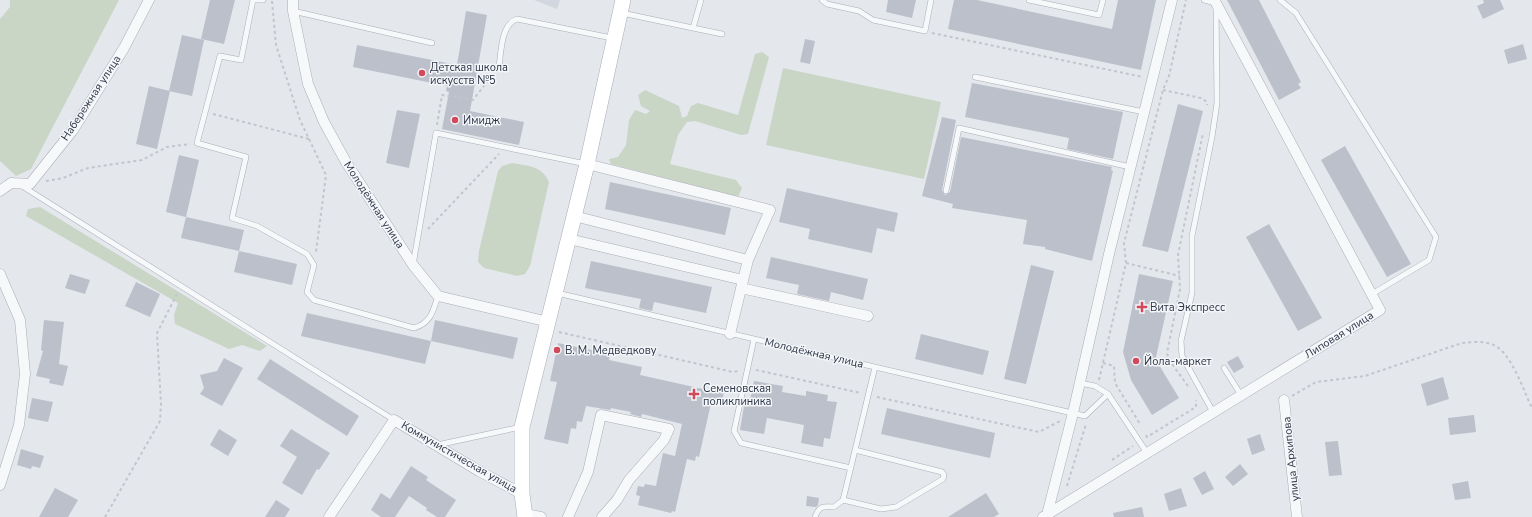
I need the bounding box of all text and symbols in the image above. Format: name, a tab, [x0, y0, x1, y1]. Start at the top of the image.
street label: Набережная улица	[58, 52, 124, 144]
place label: Детская школа искусств №5	[430, 60, 508, 88]
marker: Детская школа искусств №5	[417, 68, 427, 78]
place label: Имидж	[463, 113, 500, 128]
marker: Имидж	[450, 115, 460, 125]
street label: Молодёжная улица	[340, 159, 408, 251]
place label: Вита Экспресс	[1150, 300, 1225, 315]
marker: Вита Экспресс	[1137, 302, 1147, 312]
street label: Липовая улица	[1302, 308, 1376, 362]
street label: Молодёжная улица	[763, 334, 865, 372]
place label: В. М. Медведкову	[565, 343, 657, 358]
marker: В. М. Медведкову	[552, 345, 562, 355]
place label: Йола-маркет	[1144, 354, 1212, 369]
marker: Йола-маркет	[1131, 356, 1141, 366]
place label: Семеновская поликлиника	[703, 381, 771, 409]
marker: Семеновская поликлиника	[688, 388, 700, 400]
street label: улица Архипова	[1279, 416, 1303, 502]
street label: Коммунистическая улица	[398, 418, 520, 496]

